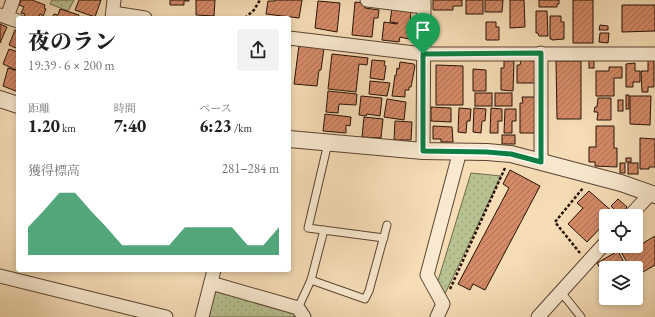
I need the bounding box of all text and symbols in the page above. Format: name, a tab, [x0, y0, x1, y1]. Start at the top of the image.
pin	[406, 13, 440, 54]
icon: arrive	[412, 19, 434, 41]
text: 夜のラン	[28, 27, 116, 56]
button: share	[237, 29, 279, 71]
text: 19:39 · 6 × 200 m	[28, 57, 115, 74]
text: 距離	[28, 101, 50, 115]
text: 時間	[114, 101, 136, 115]
text: ペース	[199, 101, 232, 115]
text: 1.20	[28, 115, 60, 137]
text: 7:40	[114, 115, 146, 137]
text: 6:23	[199, 115, 232, 137]
text: km	[60, 121, 76, 135]
text: /km	[232, 121, 252, 135]
text: 281–284 m	[222, 160, 279, 177]
text: 獲得標高	[28, 162, 80, 179]
map controls	[599, 209, 643, 305]
button: locate	[599, 209, 643, 253]
button: layers	[599, 261, 643, 305]

